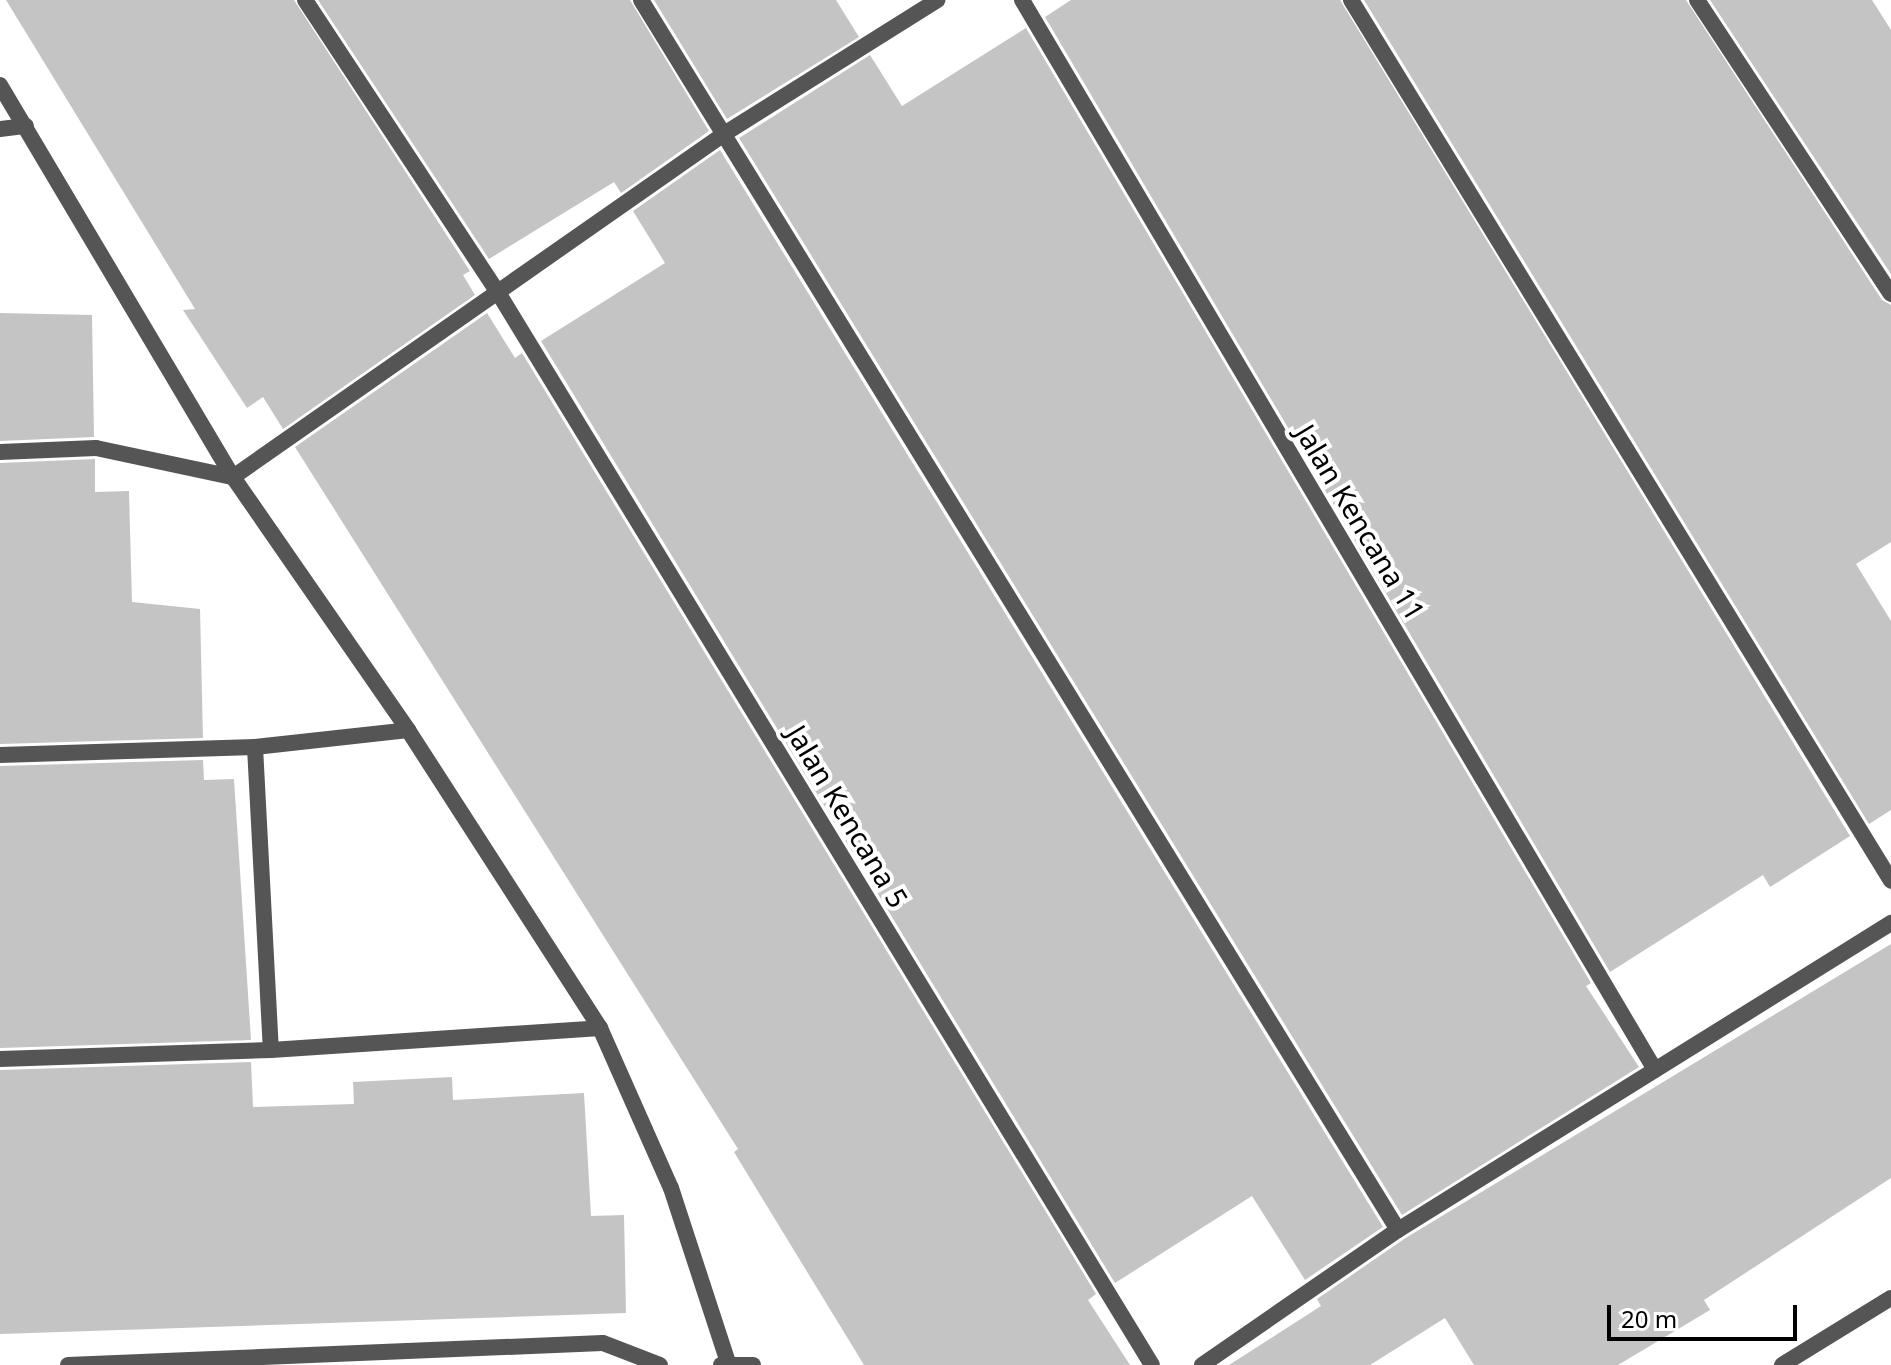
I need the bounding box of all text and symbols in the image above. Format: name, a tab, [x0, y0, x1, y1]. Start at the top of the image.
street label: Jalan Kencana 11	[1289, 418, 1433, 626]
street label: Jalan Kencana 5	[780, 719, 916, 913]
scale bar	[1611, 1289, 1801, 1339]
text: 20 m	[1621, 1302, 1677, 1335]

